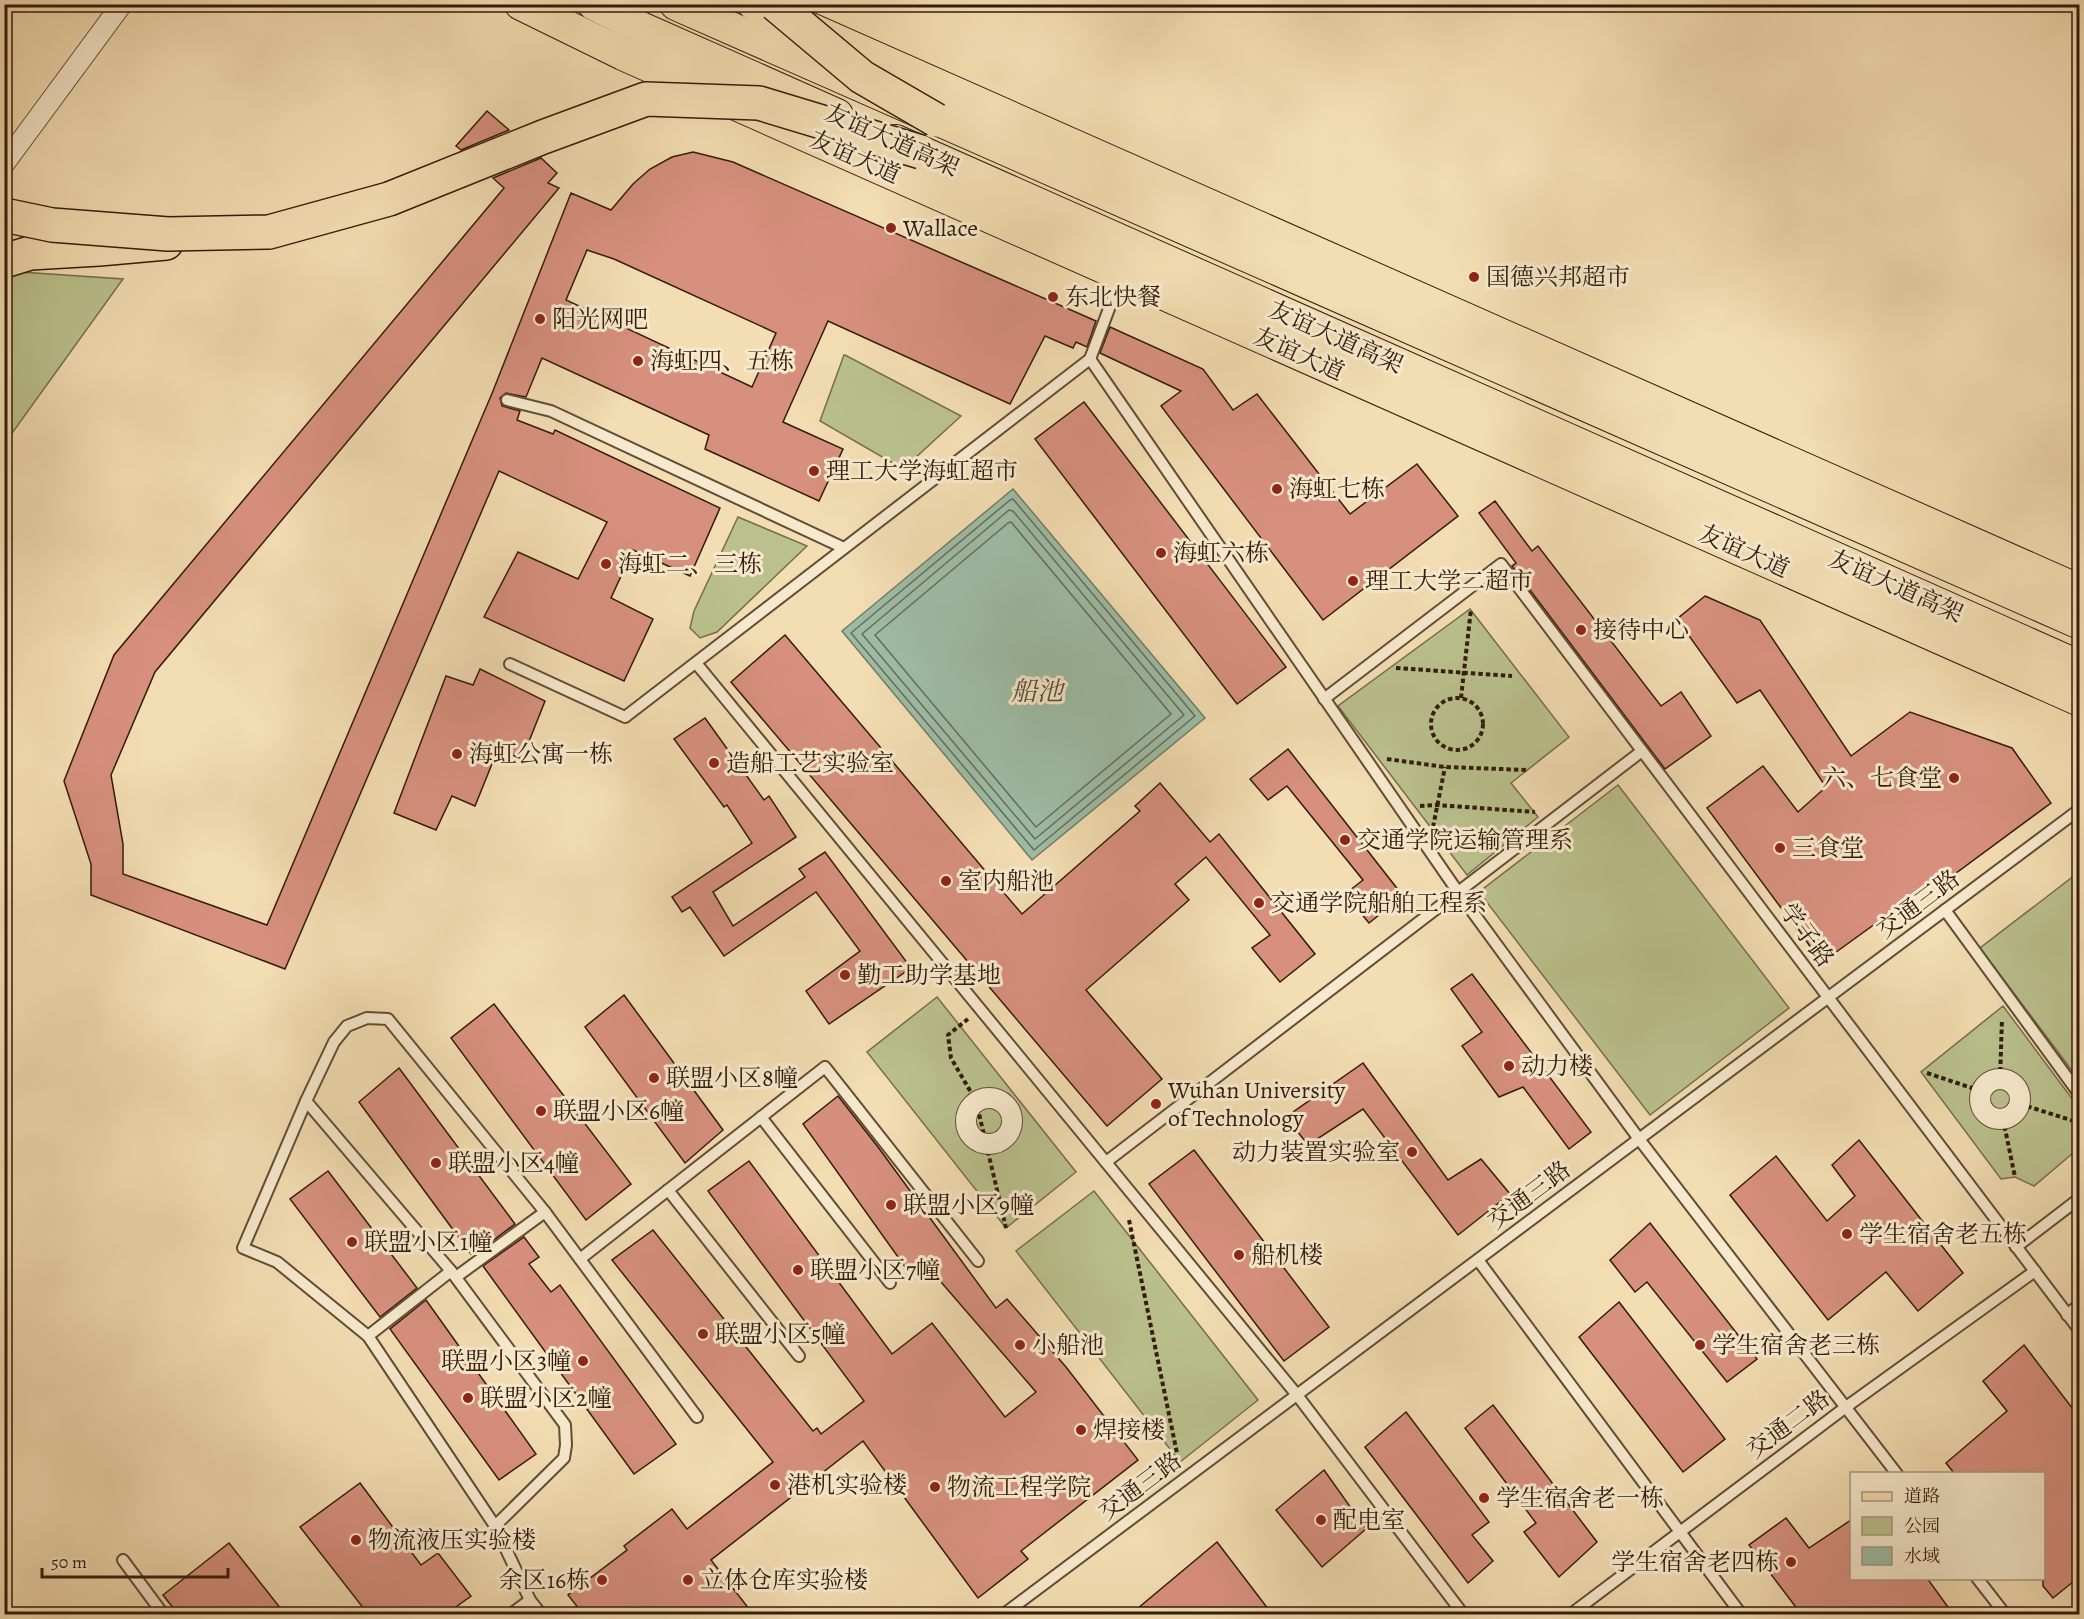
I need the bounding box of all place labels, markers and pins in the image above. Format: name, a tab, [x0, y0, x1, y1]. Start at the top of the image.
place label: Wallace	[902, 212, 978, 244]
marker: Wallace	[884, 221, 898, 235]
place label: 国德兴邦超市	[1486, 261, 1630, 293]
marker: 国德兴邦超市	[1467, 270, 1481, 284]
place label: 东北快餐	[1065, 281, 1161, 313]
marker: 东北快餐	[1046, 290, 1060, 304]
place label: 阳光网吧	[552, 303, 648, 335]
marker: 阳光网吧	[533, 312, 547, 326]
place label: 海虹四、五栋	[650, 345, 794, 377]
marker: 海虹四、五栋	[631, 354, 645, 368]
place label: 理工大学海虹超市	[826, 455, 1018, 487]
marker: 理工大学海虹超市	[807, 464, 821, 478]
place label: 海虹七栋	[1289, 473, 1385, 505]
marker: 海虹七栋	[1270, 482, 1284, 496]
place label: 海虹六栋	[1173, 537, 1269, 569]
marker: 海虹六栋	[1154, 546, 1168, 560]
place label: 海虹二、三栋	[618, 548, 762, 580]
marker: 海虹二、三栋	[599, 557, 613, 571]
place label: 理工大学二超市	[1365, 565, 1533, 597]
marker: 理工大学二超市	[1346, 574, 1360, 588]
place label: 接待中心	[1593, 614, 1689, 646]
marker: 接待中心	[1574, 623, 1588, 637]
place label: 海虹公寓一栋	[469, 738, 613, 770]
marker: 海虹公寓一栋	[450, 747, 464, 761]
place label: 造船工艺实验室	[726, 747, 894, 779]
marker: 造船工艺实验室	[707, 756, 721, 770]
place label: 六、七食堂	[1822, 762, 1942, 794]
marker: 六、七食堂	[1947, 771, 1961, 785]
place label: 交通学院运输管理系	[1357, 824, 1573, 856]
place label: 三食堂	[1792, 832, 1864, 864]
marker: 交通学院运输管理系	[1338, 833, 1352, 847]
marker: 三食堂	[1773, 841, 1787, 855]
place label: 室内船池	[958, 865, 1054, 897]
marker: 室内船池	[939, 874, 953, 888]
place label: 交通学院船舶工程系	[1271, 887, 1487, 919]
marker: 交通学院船舶工程系	[1252, 896, 1266, 910]
place label: 勤工助学基地	[857, 959, 1001, 991]
marker: 勤工助学基地	[838, 968, 852, 982]
place label: 动力楼	[1521, 1050, 1593, 1082]
marker: 动力楼	[1502, 1059, 1516, 1073]
place label: 联盟小区8幢	[666, 1062, 798, 1094]
marker: 联盟小区8幢	[647, 1071, 661, 1085]
place label: Wuhan University of Technology	[1167, 1074, 1346, 1134]
place label: 联盟小区6幢	[553, 1095, 684, 1127]
marker: Wuhan University of Technology	[1149, 1097, 1163, 1111]
marker: 联盟小区6幢	[534, 1104, 548, 1118]
place label: 动力装置实验室	[1232, 1136, 1400, 1168]
marker: 动力装置实验室	[1405, 1145, 1419, 1159]
place label: 联盟小区4幢	[448, 1147, 579, 1179]
marker: 联盟小区4幢	[429, 1156, 443, 1170]
place label: 联盟小区9幢	[903, 1189, 1034, 1221]
marker: 联盟小区9幢	[884, 1198, 898, 1212]
place label: 学生宿舍老五栋	[1859, 1218, 2027, 1250]
place label: 联盟小区1幢	[364, 1226, 492, 1258]
marker: 学生宿舍老五栋	[1840, 1227, 1854, 1241]
marker: 联盟小区1幢	[345, 1235, 359, 1249]
place label: 船机楼	[1251, 1239, 1323, 1271]
marker: 船机楼	[1232, 1248, 1246, 1262]
place label: 联盟小区7幢	[810, 1254, 940, 1286]
marker: 联盟小区7幢	[791, 1263, 805, 1277]
place label: 联盟小区5幢	[715, 1318, 845, 1350]
marker: 联盟小区5幢	[696, 1327, 710, 1341]
place label: 小船池	[1032, 1329, 1104, 1361]
place label: 学生宿舍老三栋	[1712, 1329, 1880, 1361]
marker: 小船池	[1013, 1338, 1027, 1352]
marker: 学生宿舍老三栋	[1693, 1338, 1707, 1352]
place label: 联盟小区3幢	[441, 1345, 571, 1377]
marker: 联盟小区3幢	[576, 1354, 590, 1368]
place label: 联盟小区2幢	[480, 1382, 611, 1414]
marker: 联盟小区2幢	[461, 1391, 475, 1405]
place label: 焊接楼	[1093, 1414, 1165, 1446]
marker: 焊接楼	[1074, 1423, 1088, 1437]
place label: 港机实验楼	[787, 1469, 907, 1501]
place label: 物流工程学院	[947, 1471, 1091, 1503]
marker: 港机实验楼	[768, 1478, 782, 1492]
marker: 物流工程学院	[928, 1480, 942, 1494]
place label: 学生宿舍老一栋	[1496, 1482, 1664, 1514]
marker: 学生宿舍老一栋	[1477, 1491, 1491, 1505]
place label: 配电室	[1333, 1504, 1405, 1536]
marker: 配电室	[1314, 1513, 1328, 1527]
place label: 物流液压实验楼	[368, 1524, 536, 1556]
marker: 物流液压实验楼	[349, 1533, 363, 1547]
place label: 学生宿舍老四栋	[1611, 1546, 1779, 1578]
marker: 学生宿舍老四栋	[1784, 1555, 1798, 1569]
place label: 余区16栋	[499, 1564, 590, 1596]
place label: 立体仓库实验楼	[700, 1564, 868, 1596]
marker: 余区16栋	[595, 1573, 609, 1587]
marker: 立体仓库实验楼	[681, 1573, 695, 1587]

